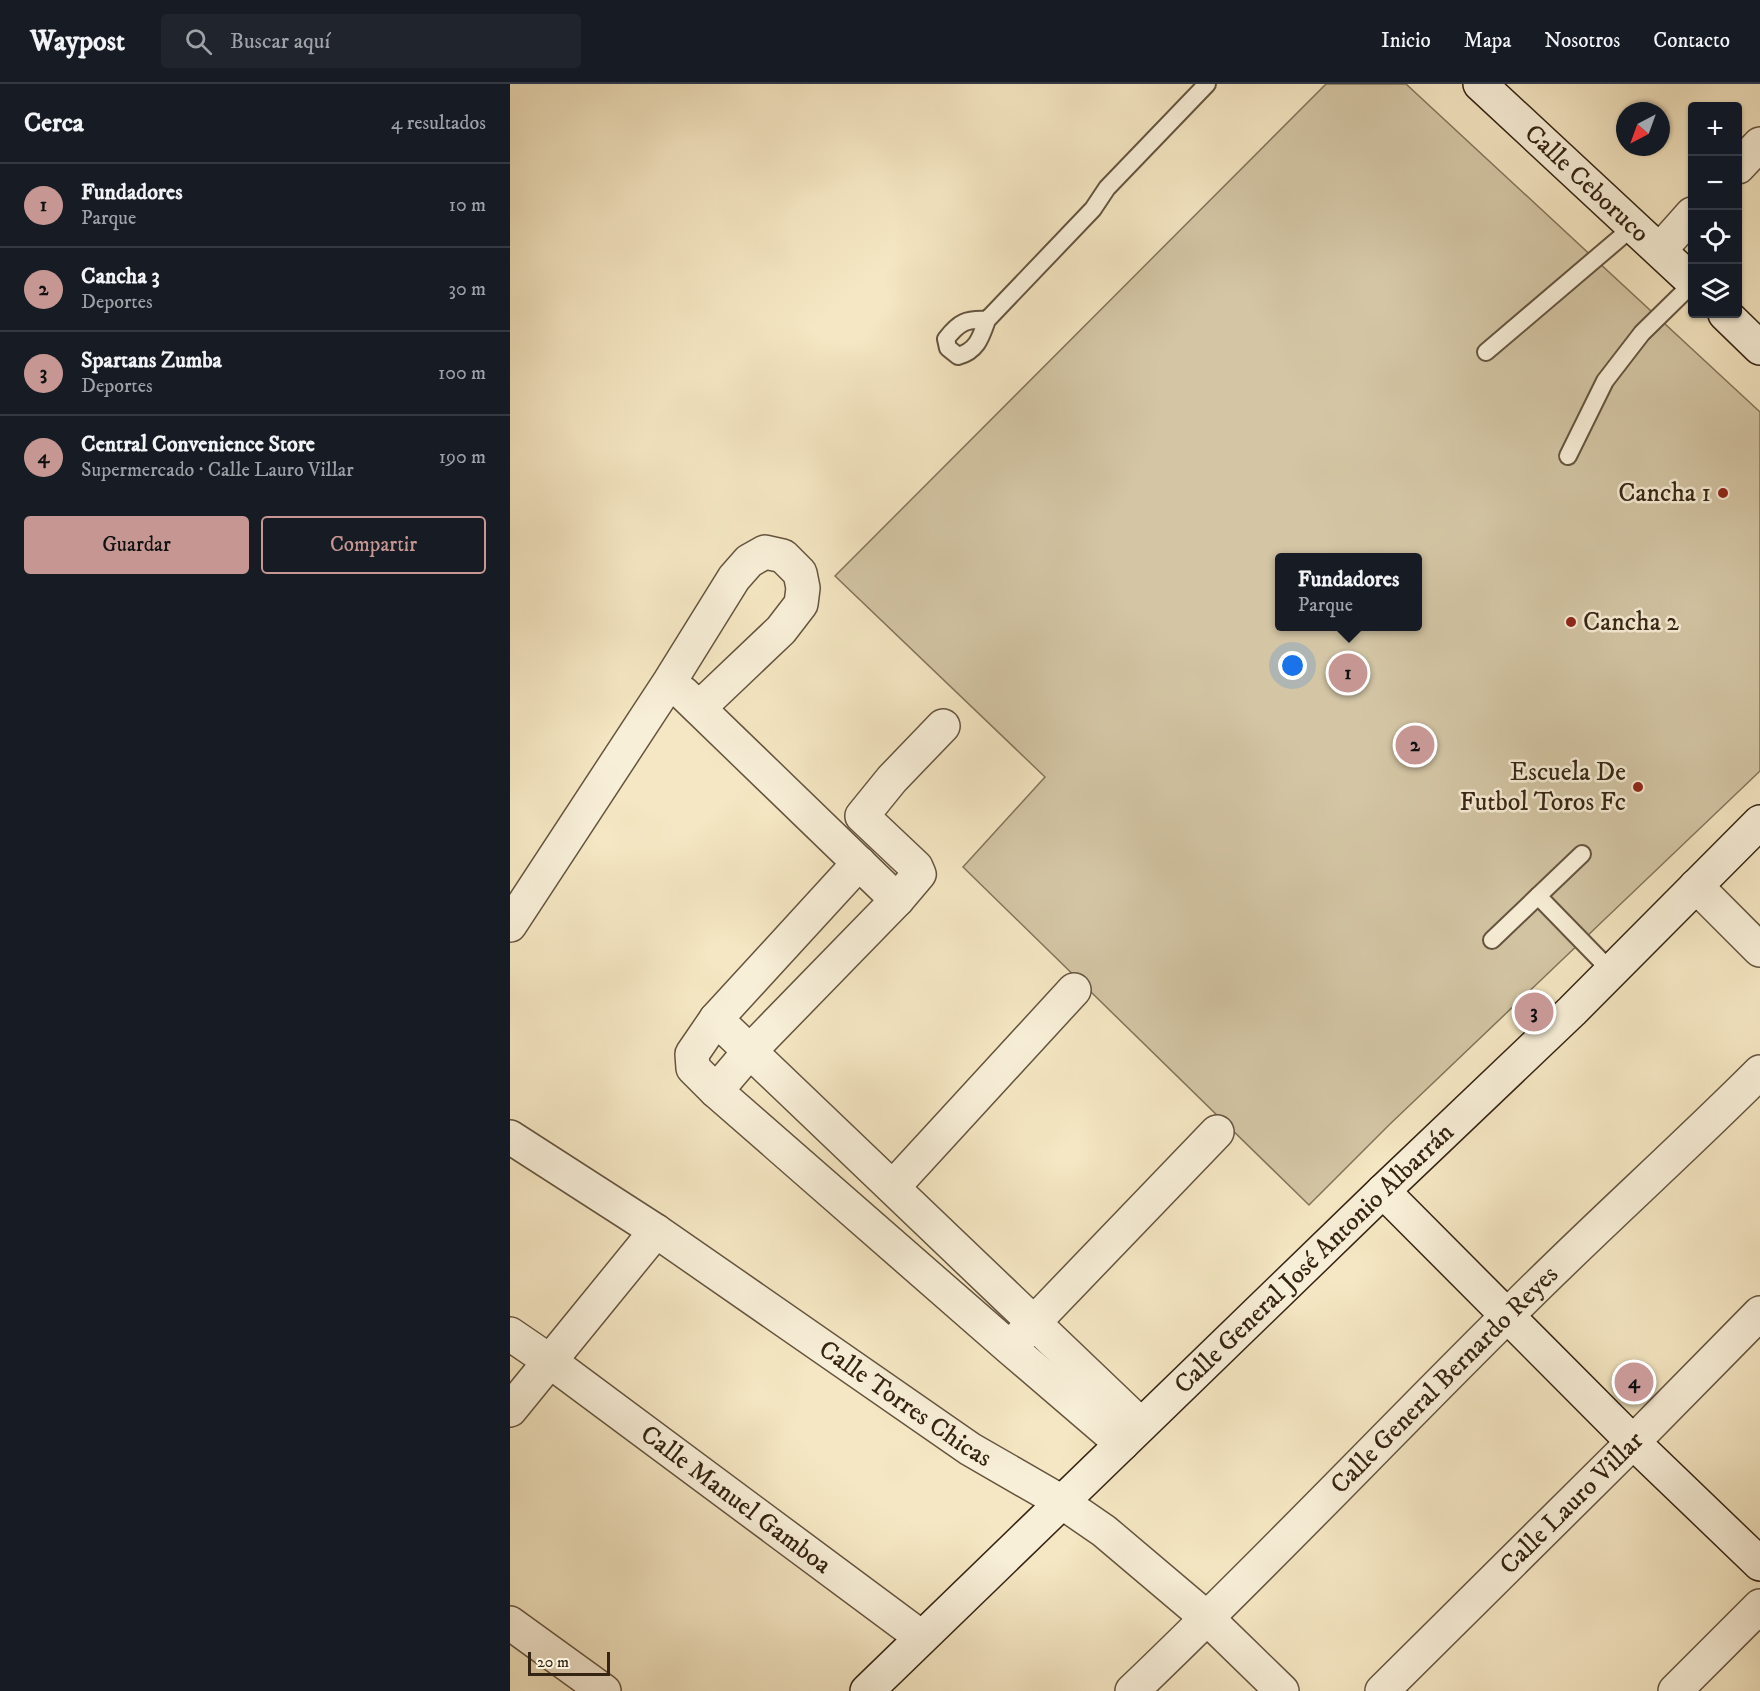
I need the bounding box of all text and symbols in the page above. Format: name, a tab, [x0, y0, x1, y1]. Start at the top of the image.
search box	[161, 14, 581, 68]
text: Waypost	[30, 24, 125, 59]
icon: search	[182, 25, 215, 58]
text: Buscar aquí	[230, 28, 330, 55]
text: Inicio	[1381, 28, 1431, 54]
text: Mapa	[1464, 28, 1511, 54]
text: Nosotros	[1544, 28, 1620, 54]
text: Contacto	[1653, 28, 1730, 54]
north arrow	[1616, 102, 1670, 156]
map controls	[1688, 102, 1742, 318]
button: +	[1688, 102, 1742, 156]
text: Cerca	[24, 107, 84, 140]
text: 4 resultados	[391, 111, 486, 136]
street label: Calle Ceboruco	[1517, 117, 1656, 250]
button: −	[1688, 156, 1742, 210]
text: Fundadores	[81, 179, 183, 206]
text: 1	[40, 193, 47, 218]
text: 10 m	[449, 193, 486, 218]
text: Parque	[81, 206, 136, 231]
button: locate	[1688, 210, 1742, 264]
text: Cancha 3	[81, 263, 160, 290]
button: layers	[1688, 264, 1742, 318]
text: 2	[39, 277, 48, 302]
text: 30 m	[448, 277, 486, 302]
text: Deportes	[81, 290, 153, 315]
text: Spartans Zumba	[81, 347, 222, 374]
text: 3	[40, 361, 47, 386]
text: 100 m	[438, 361, 486, 386]
text: Deportes	[81, 374, 153, 399]
text: Central Convenience Store	[81, 431, 315, 458]
text: 4	[38, 445, 49, 470]
text: 190 m	[439, 445, 486, 470]
text: Supermercado · Calle Lauro Villar	[81, 458, 354, 483]
place label: Cancha 1	[1618, 477, 1711, 510]
marker: Cancha 1	[1716, 486, 1730, 500]
button: Guardar	[24, 516, 249, 574]
button: Compartir	[261, 516, 486, 574]
popup	[1275, 553, 1422, 631]
text: Fundadores	[1298, 566, 1399, 593]
text: Parque	[1298, 593, 1353, 618]
place label: Cancha 2	[1583, 606, 1679, 639]
marker: Cancha 2	[1564, 615, 1578, 629]
pin: 1	[1328, 650, 1368, 696]
your location	[1278, 651, 1307, 680]
pin: 2	[1396, 722, 1434, 768]
place label: Escuela De Futbol Toros Fc	[1460, 756, 1626, 819]
marker: Escuela De Futbol Toros Fc	[1631, 780, 1645, 794]
pin: 3	[1514, 990, 1554, 1034]
street label: Calle General José Antonio Albarrán	[1167, 1116, 1461, 1401]
street label: Calle General Bernardo Reyes	[1323, 1258, 1565, 1501]
street label: Calle Torres Chicas	[813, 1333, 998, 1475]
pin: 4	[1614, 1360, 1654, 1404]
street label: Calle Manuel Gamboa	[634, 1418, 838, 1581]
street label: Calle Lauro Villar	[1493, 1424, 1651, 1582]
scale bar	[528, 1649, 610, 1676]
text: 20 m	[537, 1652, 569, 1672]

